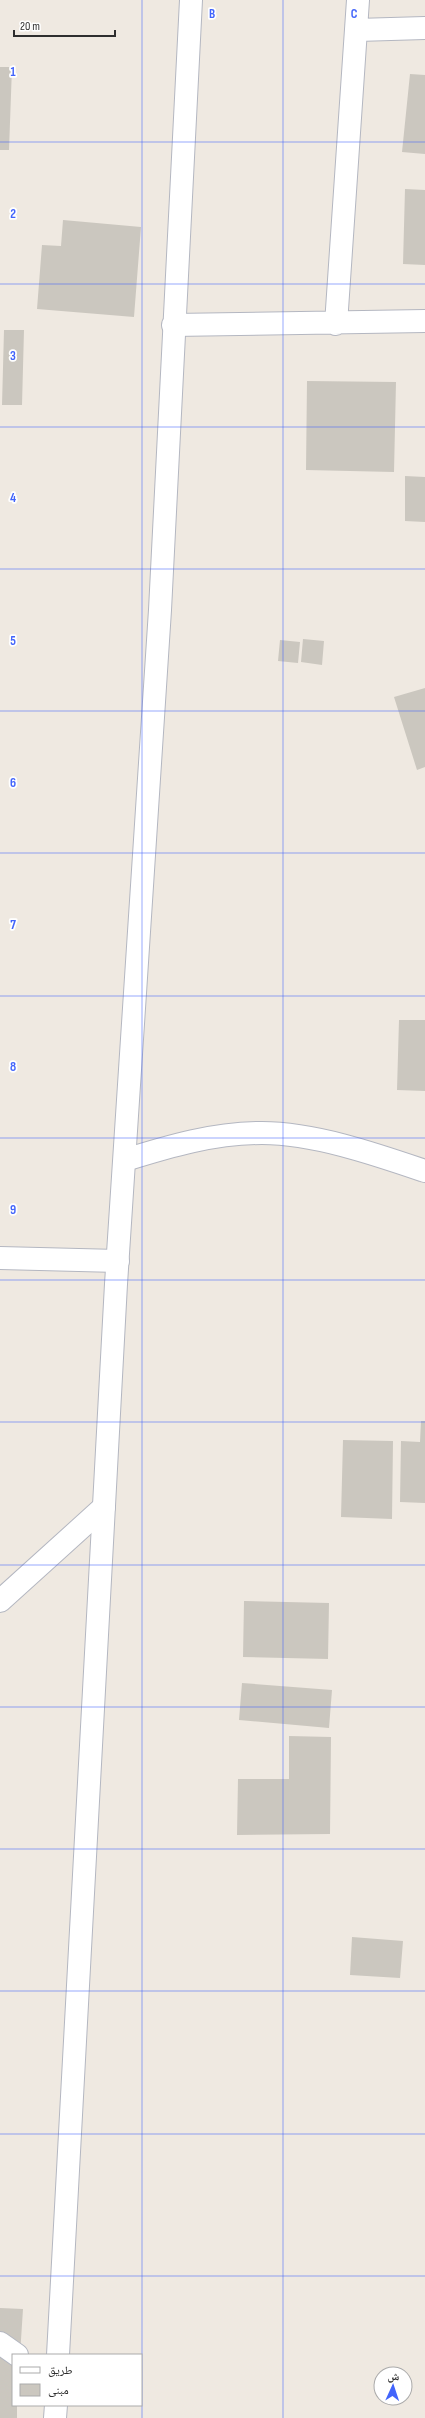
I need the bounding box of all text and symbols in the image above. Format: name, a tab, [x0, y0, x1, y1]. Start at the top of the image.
text: B	[209, 6, 215, 22]
text: C	[351, 6, 358, 22]
scale bar	[14, 12, 115, 38]
text: 20 m	[20, 19, 40, 34]
text: 1	[10, 64, 16, 80]
text: 2	[10, 206, 16, 222]
text: 3	[10, 348, 16, 364]
text: 4	[10, 490, 16, 506]
text: 5	[10, 633, 16, 649]
text: 6	[10, 775, 16, 791]
text: 7	[10, 917, 16, 933]
text: 8	[10, 1059, 16, 1075]
text: 9	[10, 1202, 16, 1218]
legend	[12, 2354, 142, 2406]
text: طريق	[48, 2363, 73, 2378]
north arrow	[373, 2366, 413, 2406]
text: ش	[387, 2370, 400, 2384]
text: مبنى	[48, 2383, 69, 2398]

